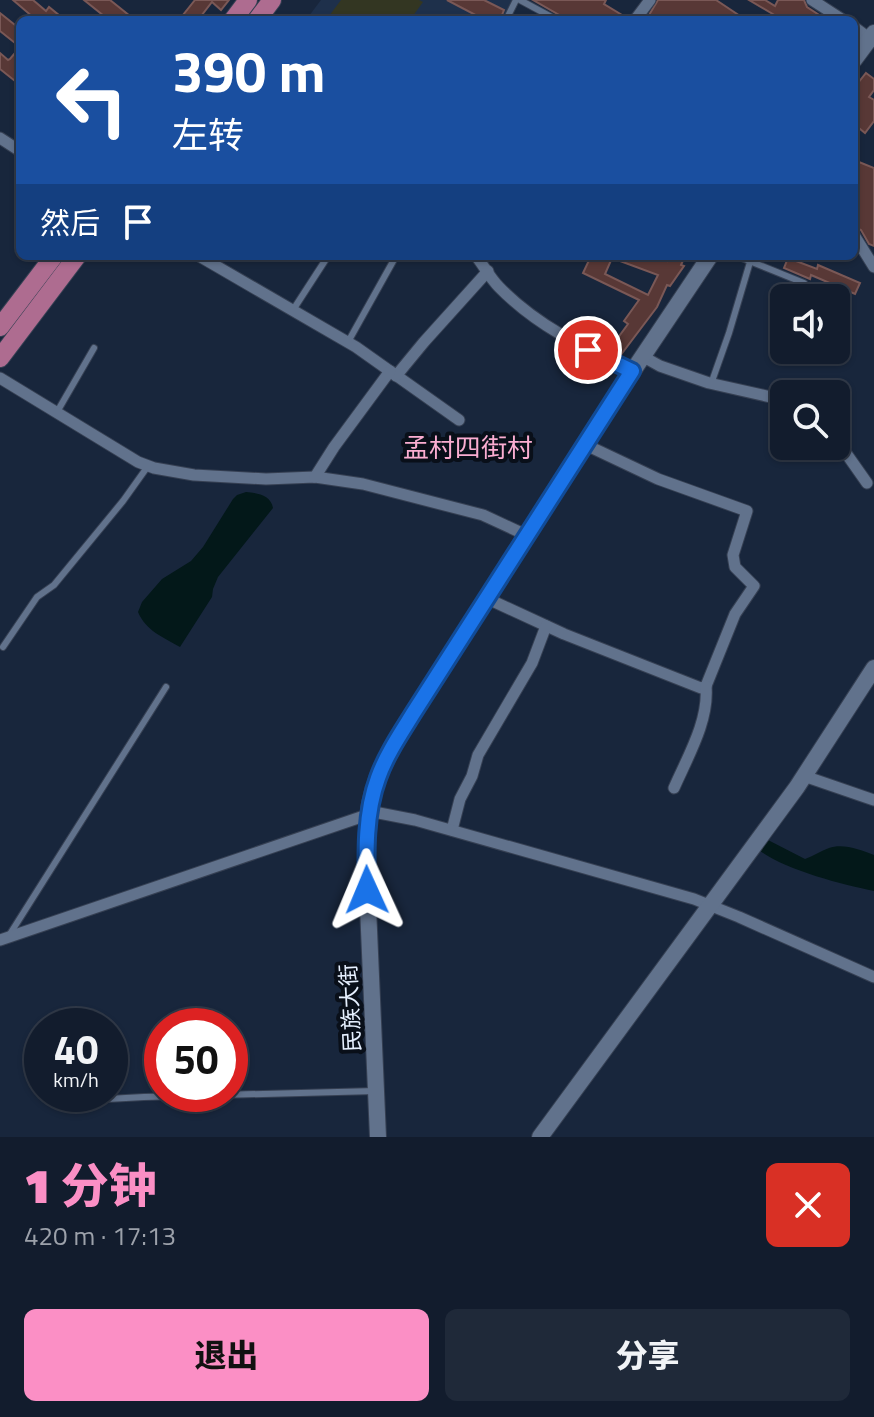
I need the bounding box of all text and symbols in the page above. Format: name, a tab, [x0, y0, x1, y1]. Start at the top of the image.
text: 390 m	[172, 29, 325, 114]
icon: left	[40, 48, 144, 152]
text: 左转	[172, 107, 244, 162]
text: 然后	[40, 200, 100, 246]
icon: arrive	[116, 200, 160, 244]
map controls	[770, 284, 850, 460]
button: sound	[770, 284, 850, 364]
pin	[554, 316, 622, 384]
icon: arrive	[566, 328, 610, 372]
button: search	[770, 380, 850, 460]
district label: 孟村四街村	[403, 428, 533, 467]
position arrow	[325, 848, 409, 932]
street label: 民族大街	[331, 963, 369, 1053]
speed limit sign: 50	[144, 1008, 248, 1112]
text: 40	[54, 1019, 98, 1080]
text: km/h	[53, 1064, 99, 1095]
text: 1 分钟	[24, 1149, 157, 1222]
button: close	[766, 1163, 850, 1247]
text: 420 m · 17:13	[24, 1216, 176, 1255]
button: 退出	[24, 1309, 429, 1401]
button: 分享	[445, 1309, 850, 1401]

